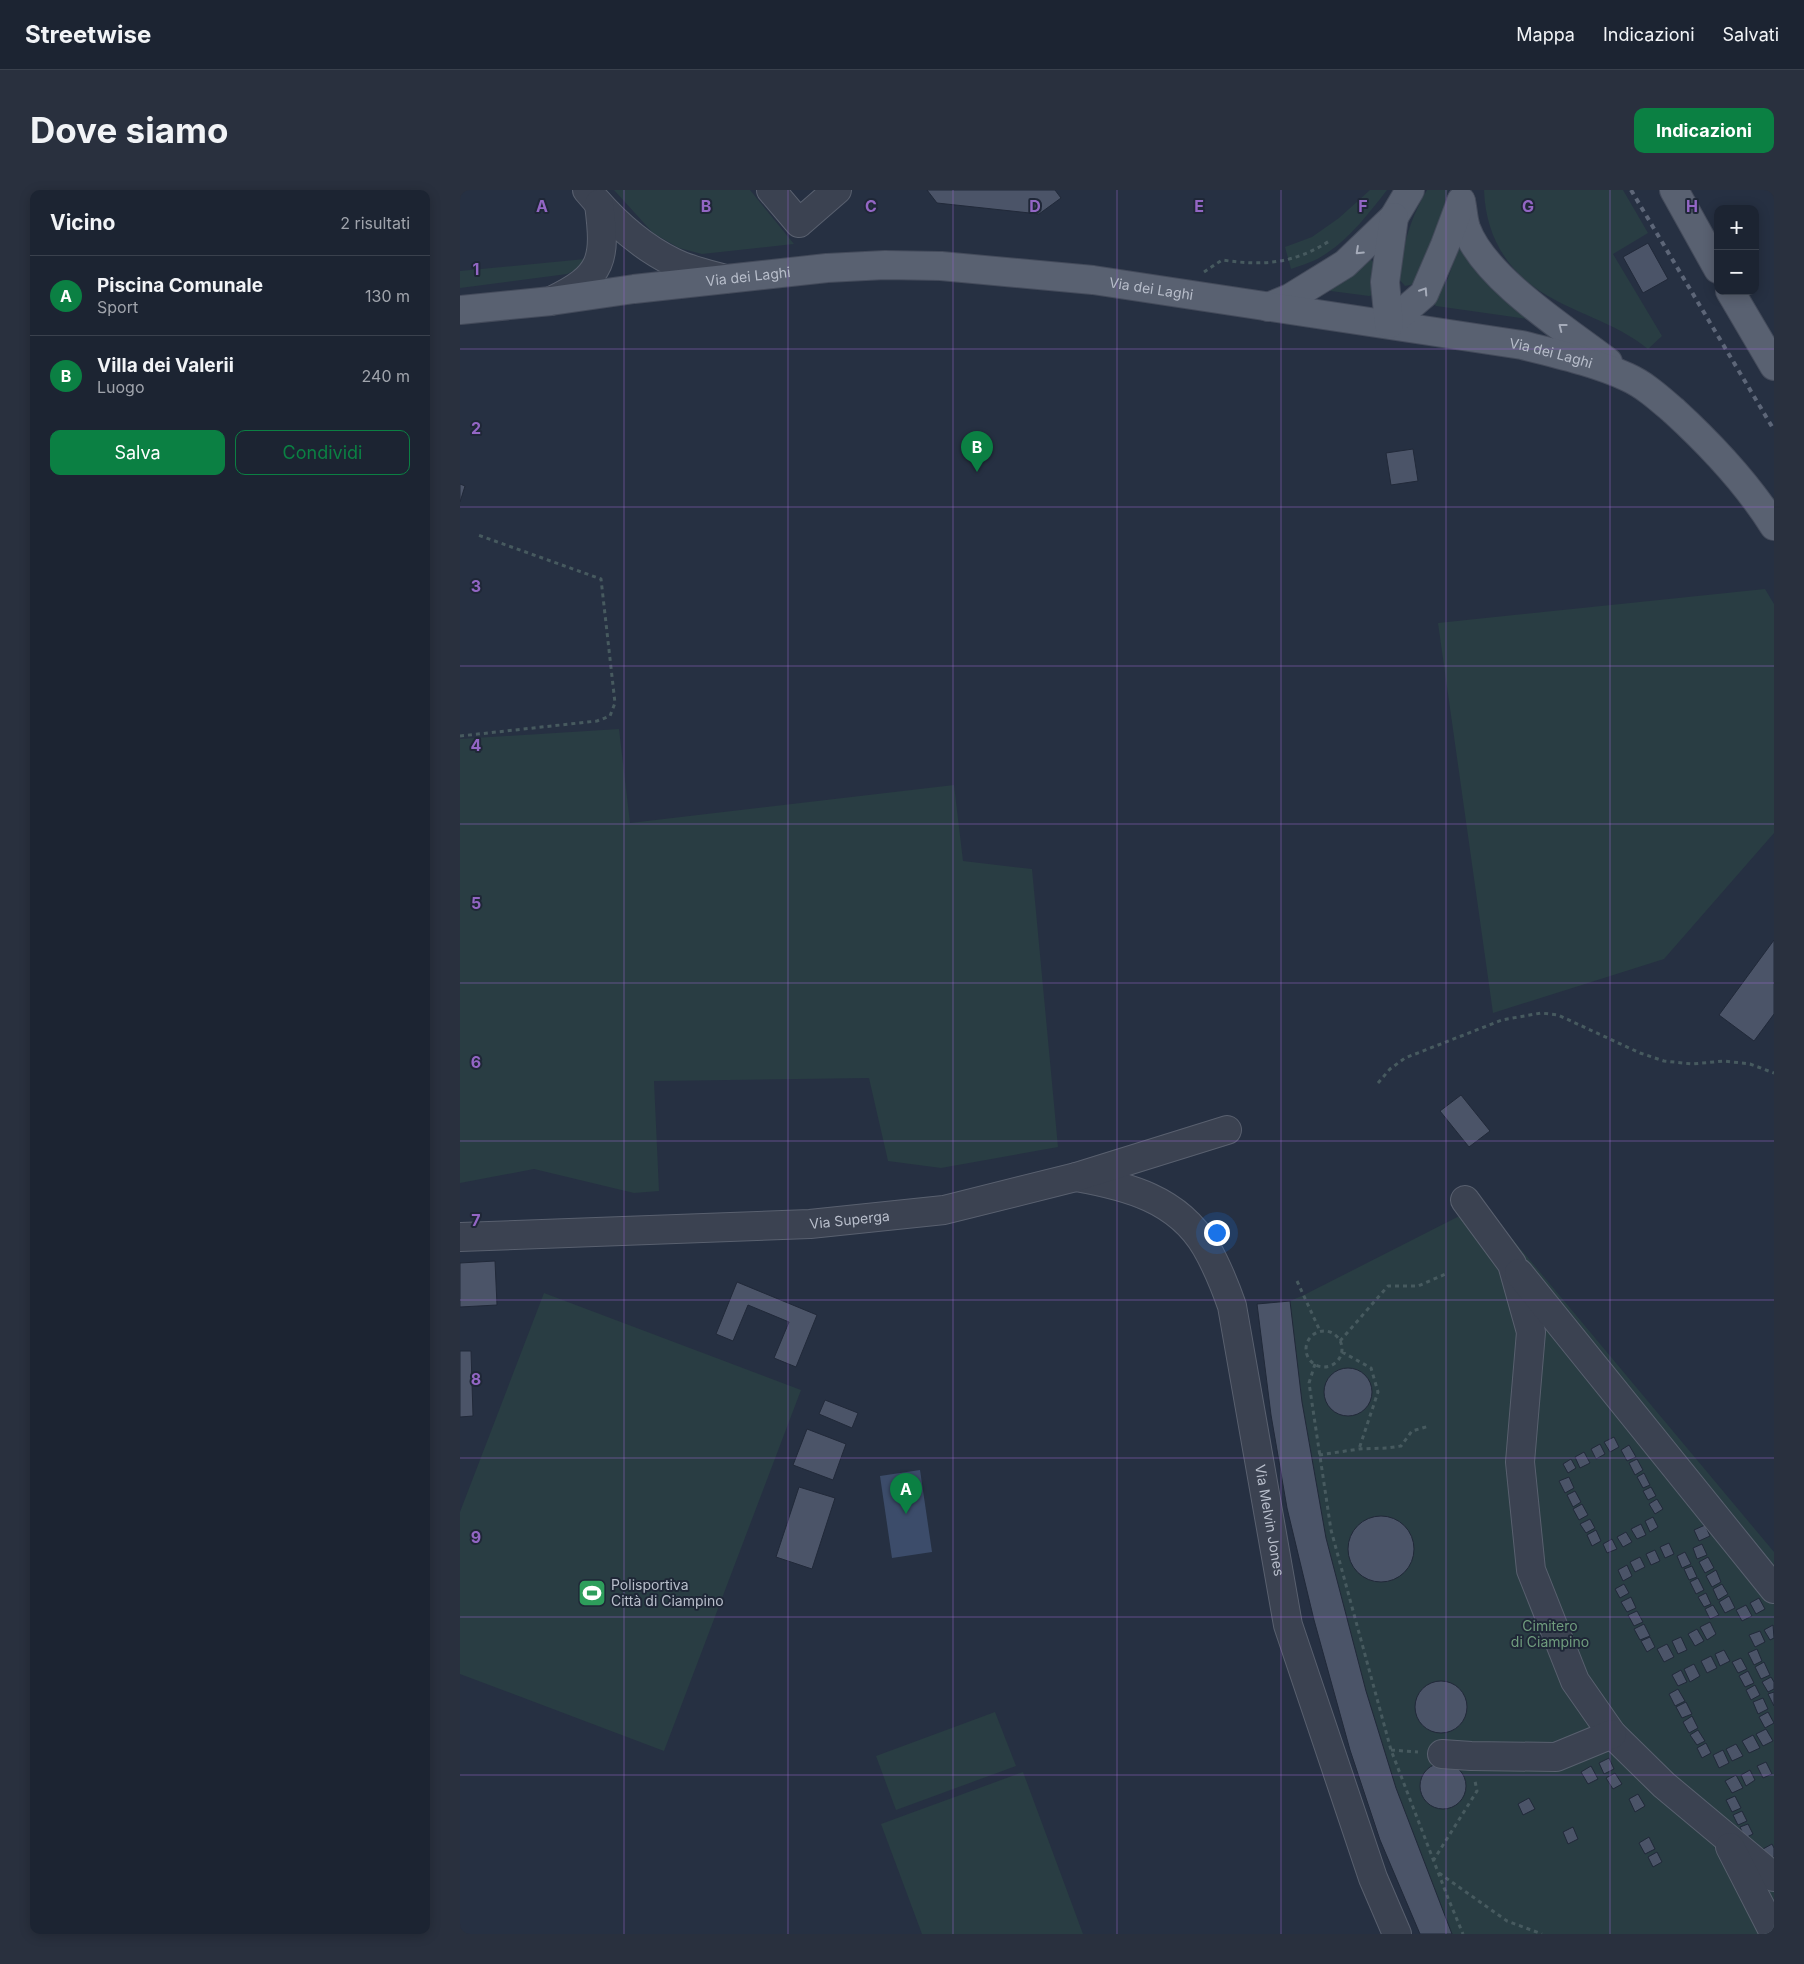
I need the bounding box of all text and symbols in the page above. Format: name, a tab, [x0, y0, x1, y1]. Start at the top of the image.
text: Streetwise	[25, 20, 151, 49]
text: Mappa	[1516, 24, 1575, 45]
text: Indicazioni	[1603, 24, 1695, 45]
text: Salvati	[1723, 24, 1779, 45]
button: Indicazioni	[1634, 108, 1774, 153]
text: Dove siamo	[30, 109, 228, 151]
text: A	[536, 196, 548, 216]
text: B	[701, 196, 711, 216]
text: C	[865, 196, 877, 216]
text: D	[1029, 196, 1041, 216]
text: E	[1194, 196, 1204, 216]
text: F	[1358, 196, 1368, 216]
text: G	[1522, 196, 1534, 216]
text: H	[1686, 196, 1698, 216]
map controls	[1714, 205, 1759, 295]
button: +	[1714, 205, 1759, 250]
text: Vicino	[50, 210, 115, 235]
text: 2 risultati	[340, 213, 410, 233]
one-way arrow	[1355, 245, 1364, 254]
button: −	[1714, 250, 1759, 295]
text: 1	[473, 259, 479, 279]
street label: Via dei Laghi	[705, 263, 791, 289]
text: Piscina Comunale	[97, 274, 263, 297]
street label: Via dei Laghi	[1108, 274, 1195, 303]
text: A	[60, 286, 72, 306]
text: 130 m	[365, 286, 410, 306]
one-way arrow	[1417, 287, 1427, 296]
text: Sport	[97, 297, 138, 317]
one-way arrow	[1559, 324, 1568, 332]
street label: Via dei Laghi	[1508, 334, 1595, 371]
text: Villa dei Valerii	[97, 354, 234, 377]
text: B	[61, 366, 71, 386]
text: 240 m	[362, 366, 410, 386]
text: Luogo	[97, 377, 145, 397]
text: 2	[471, 418, 481, 438]
button: Salva	[50, 430, 225, 475]
button: Condividi	[235, 430, 410, 475]
pin: B	[961, 431, 993, 472]
text: 3	[471, 576, 481, 596]
text: 4	[471, 735, 482, 755]
text: 5	[471, 893, 481, 913]
text: 6	[471, 1052, 481, 1072]
street label: Via Superga	[809, 1207, 890, 1232]
text: 7	[471, 1210, 481, 1230]
your location	[1204, 1220, 1230, 1246]
text: 8	[471, 1369, 481, 1389]
street label: Via Melvin Jones	[1252, 1463, 1288, 1577]
pin: A	[890, 1473, 922, 1514]
text: 9	[471, 1527, 481, 1547]
place label: Polisportiva Città di Ciampino	[611, 1576, 724, 1609]
sports icon: Polisportiva Città di Ciampino	[577, 1578, 607, 1608]
park label: Cimitero di Ciampino	[1511, 1617, 1589, 1650]

